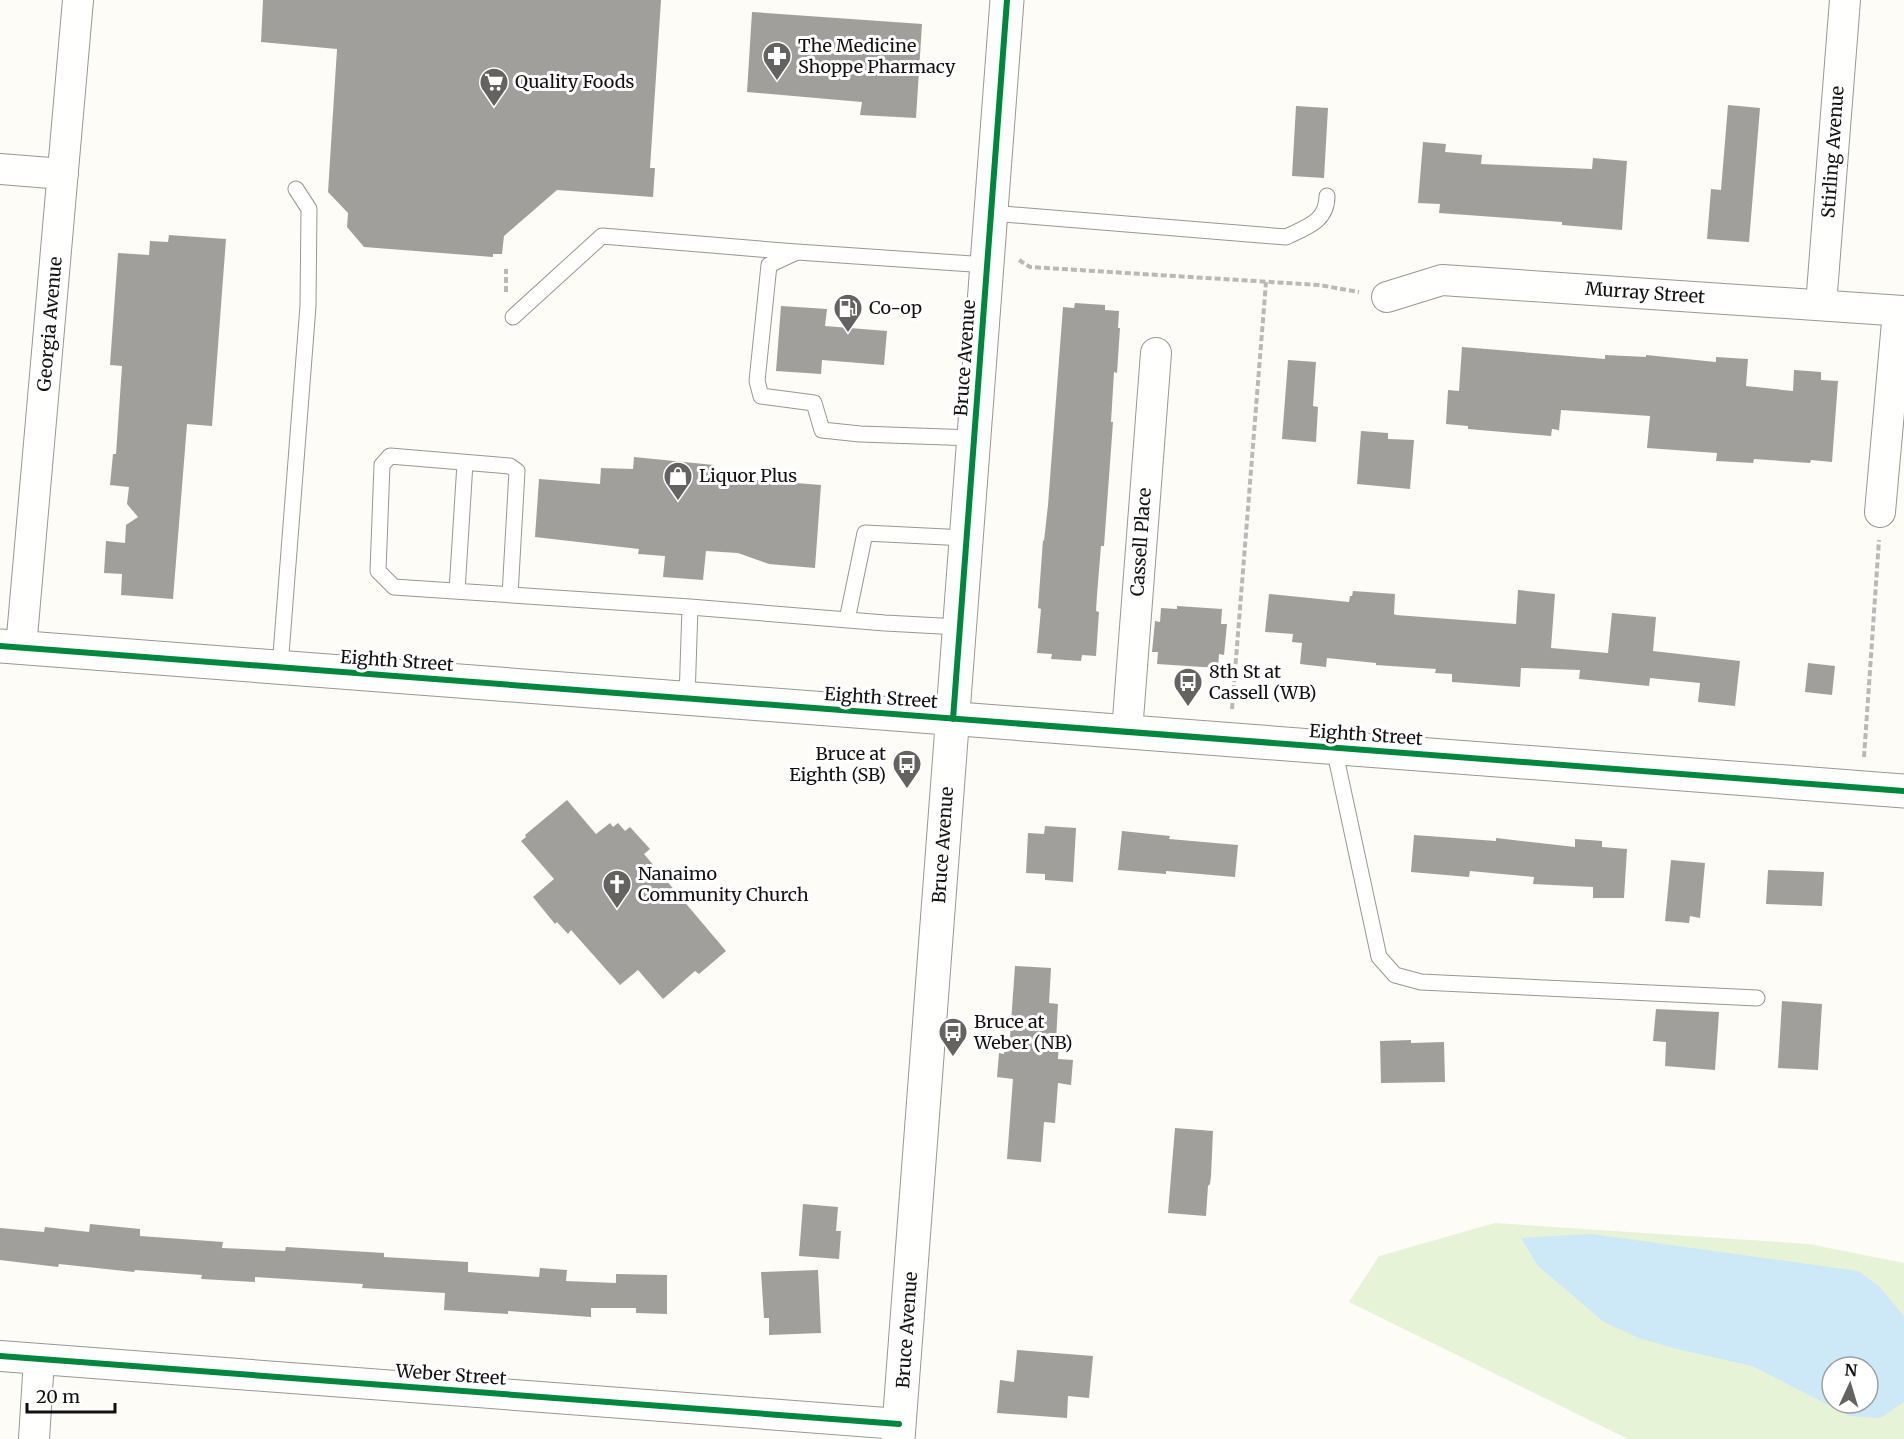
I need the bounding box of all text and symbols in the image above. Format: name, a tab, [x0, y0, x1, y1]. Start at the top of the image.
place label: The Medicine Shoppe Pharmacy	[798, 34, 956, 78]
pharmacy icon: The Medicine Shoppe Pharmacy	[761, 40, 793, 82]
supermarket icon: Quality Foods	[478, 66, 510, 108]
place label: Quality Foods	[515, 70, 635, 93]
street label: Stirling Avenue	[1816, 85, 1849, 219]
street label: Georgia Avenue	[32, 256, 67, 392]
street label: Murray Street	[1584, 277, 1706, 308]
fuel station icon: Co-op	[832, 292, 864, 334]
place label: Co-op	[869, 296, 922, 319]
street label: Bruce Avenue	[949, 299, 980, 417]
shop icon: Liquor Plus	[662, 460, 694, 502]
place label: Liquor Plus	[699, 464, 797, 487]
street label: Cassell Place	[1125, 487, 1156, 597]
street label: Eighth Street	[339, 645, 455, 676]
place label: 8th St at Cassell (WB)	[1209, 660, 1317, 704]
bus stop icon: 8th St at Cassell (WB)	[1172, 666, 1204, 708]
street label: Eighth Street	[823, 682, 939, 713]
street label: Eighth Street	[1308, 719, 1424, 750]
place label: Bruce at Eighth (SB)	[789, 742, 886, 786]
bus stop icon: Bruce at Eighth (SB)	[891, 748, 923, 790]
street label: Bruce Avenue	[927, 786, 958, 904]
place label: Nanaimo Community Church	[638, 862, 809, 906]
church icon: Nanaimo Community Church	[601, 868, 633, 910]
place label: Bruce at Weber (NB)	[973, 1010, 1072, 1054]
bus stop icon: Bruce at Weber (NB)	[937, 1016, 969, 1058]
street label: Bruce Avenue	[891, 1271, 922, 1389]
north arrow	[1820, 1355, 1880, 1415]
street label: Weber Street	[394, 1359, 507, 1390]
text: N	[1844, 1360, 1858, 1380]
scale bar	[27, 1376, 116, 1414]
text: 20 m	[36, 1385, 80, 1408]

